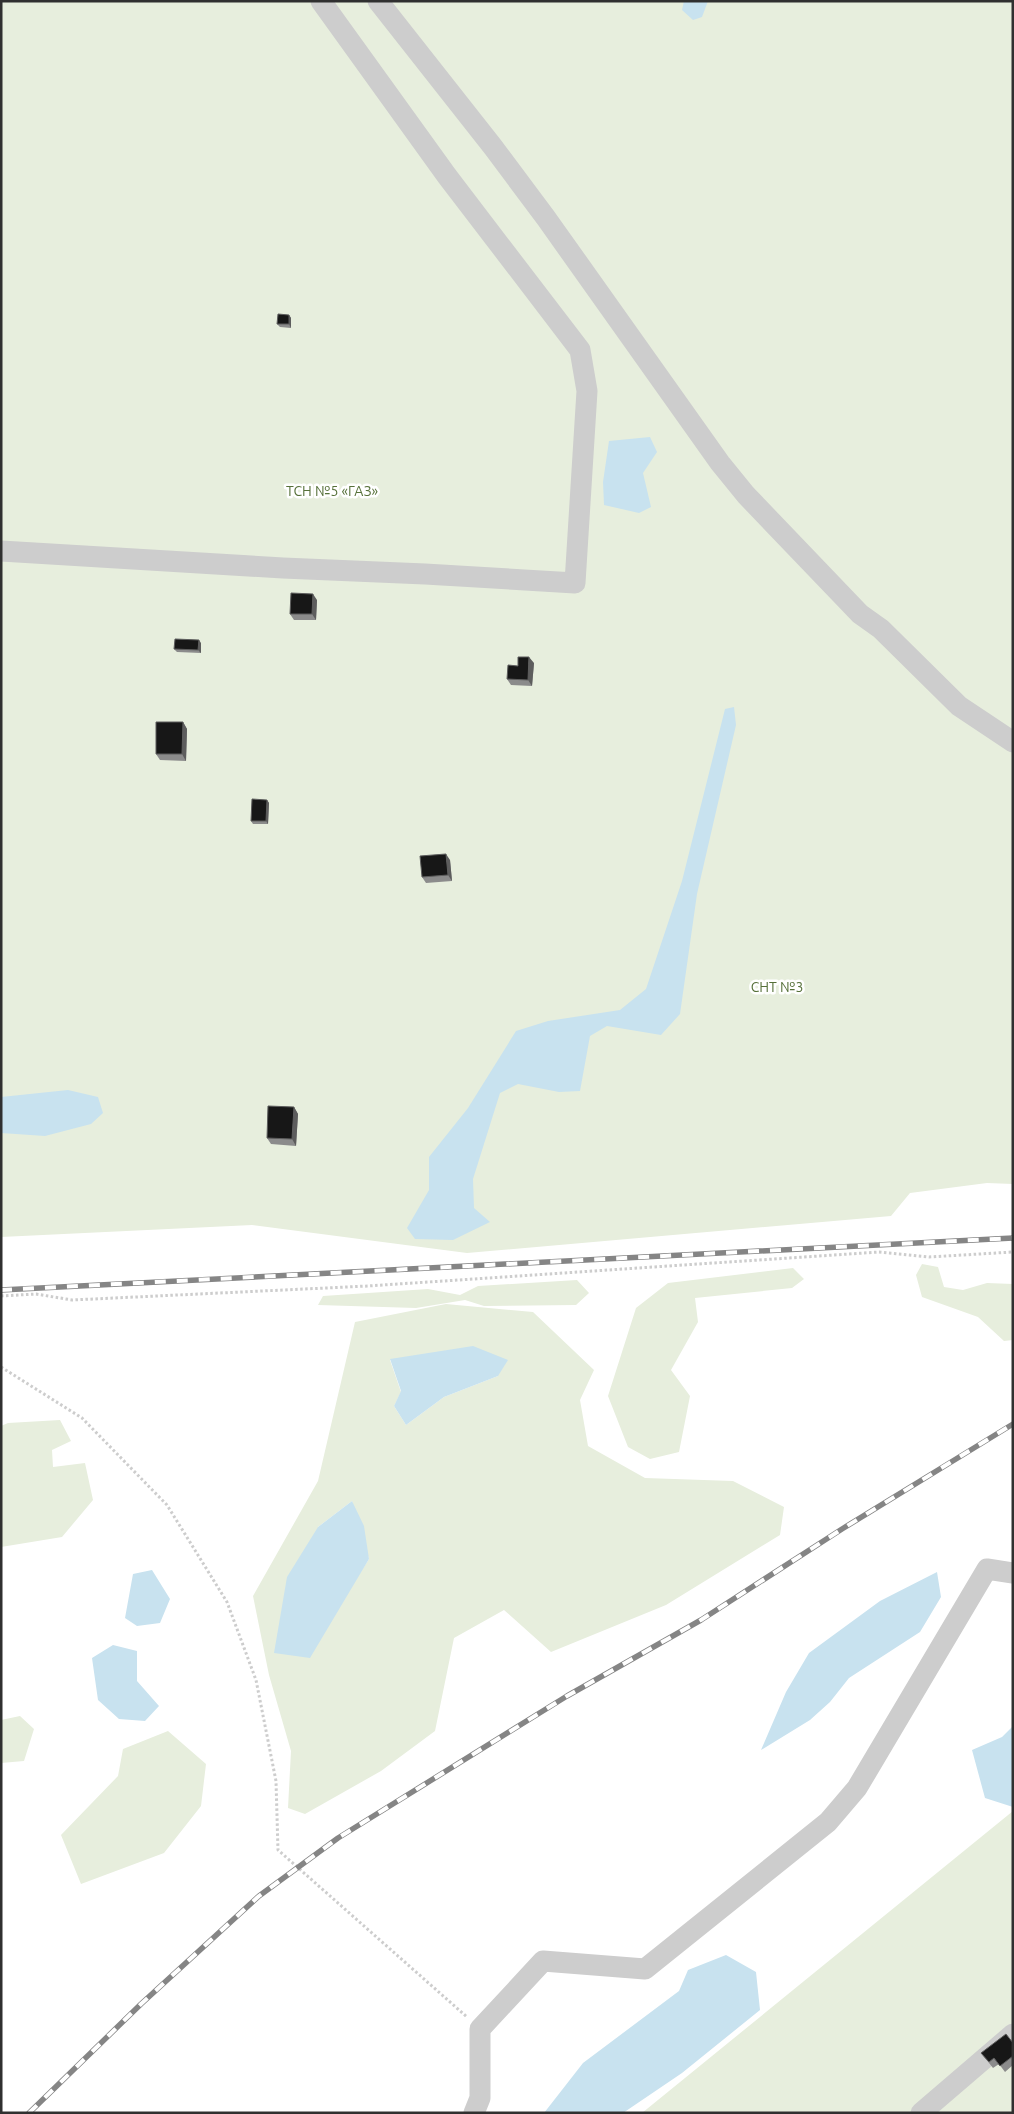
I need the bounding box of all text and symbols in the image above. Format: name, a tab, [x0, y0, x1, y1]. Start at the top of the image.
park label: ТСН №5 «ГАЗ»	[286, 483, 379, 499]
park label: СНТ №3	[751, 979, 803, 995]

